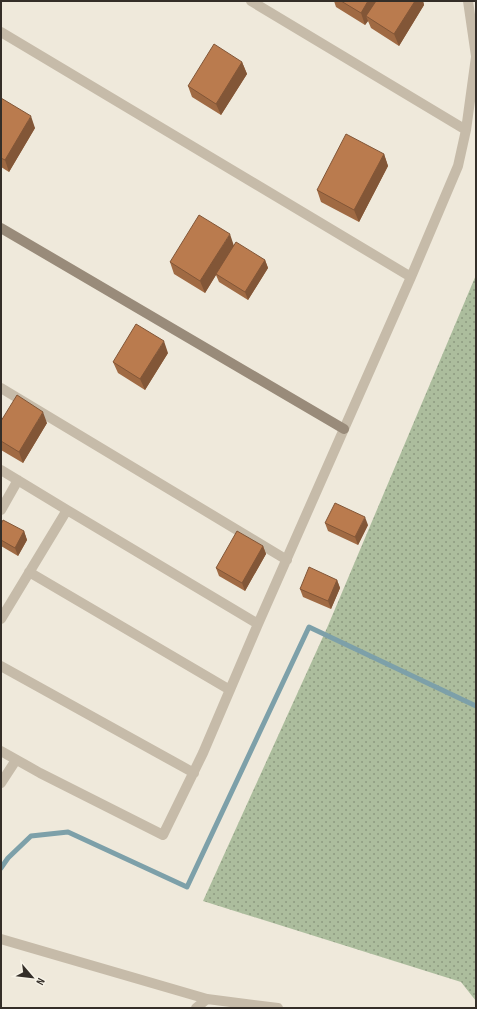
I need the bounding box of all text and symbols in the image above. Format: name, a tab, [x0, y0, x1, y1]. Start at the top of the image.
north arrow	[12, 957, 52, 997]
text: N	[33, 976, 48, 987]

